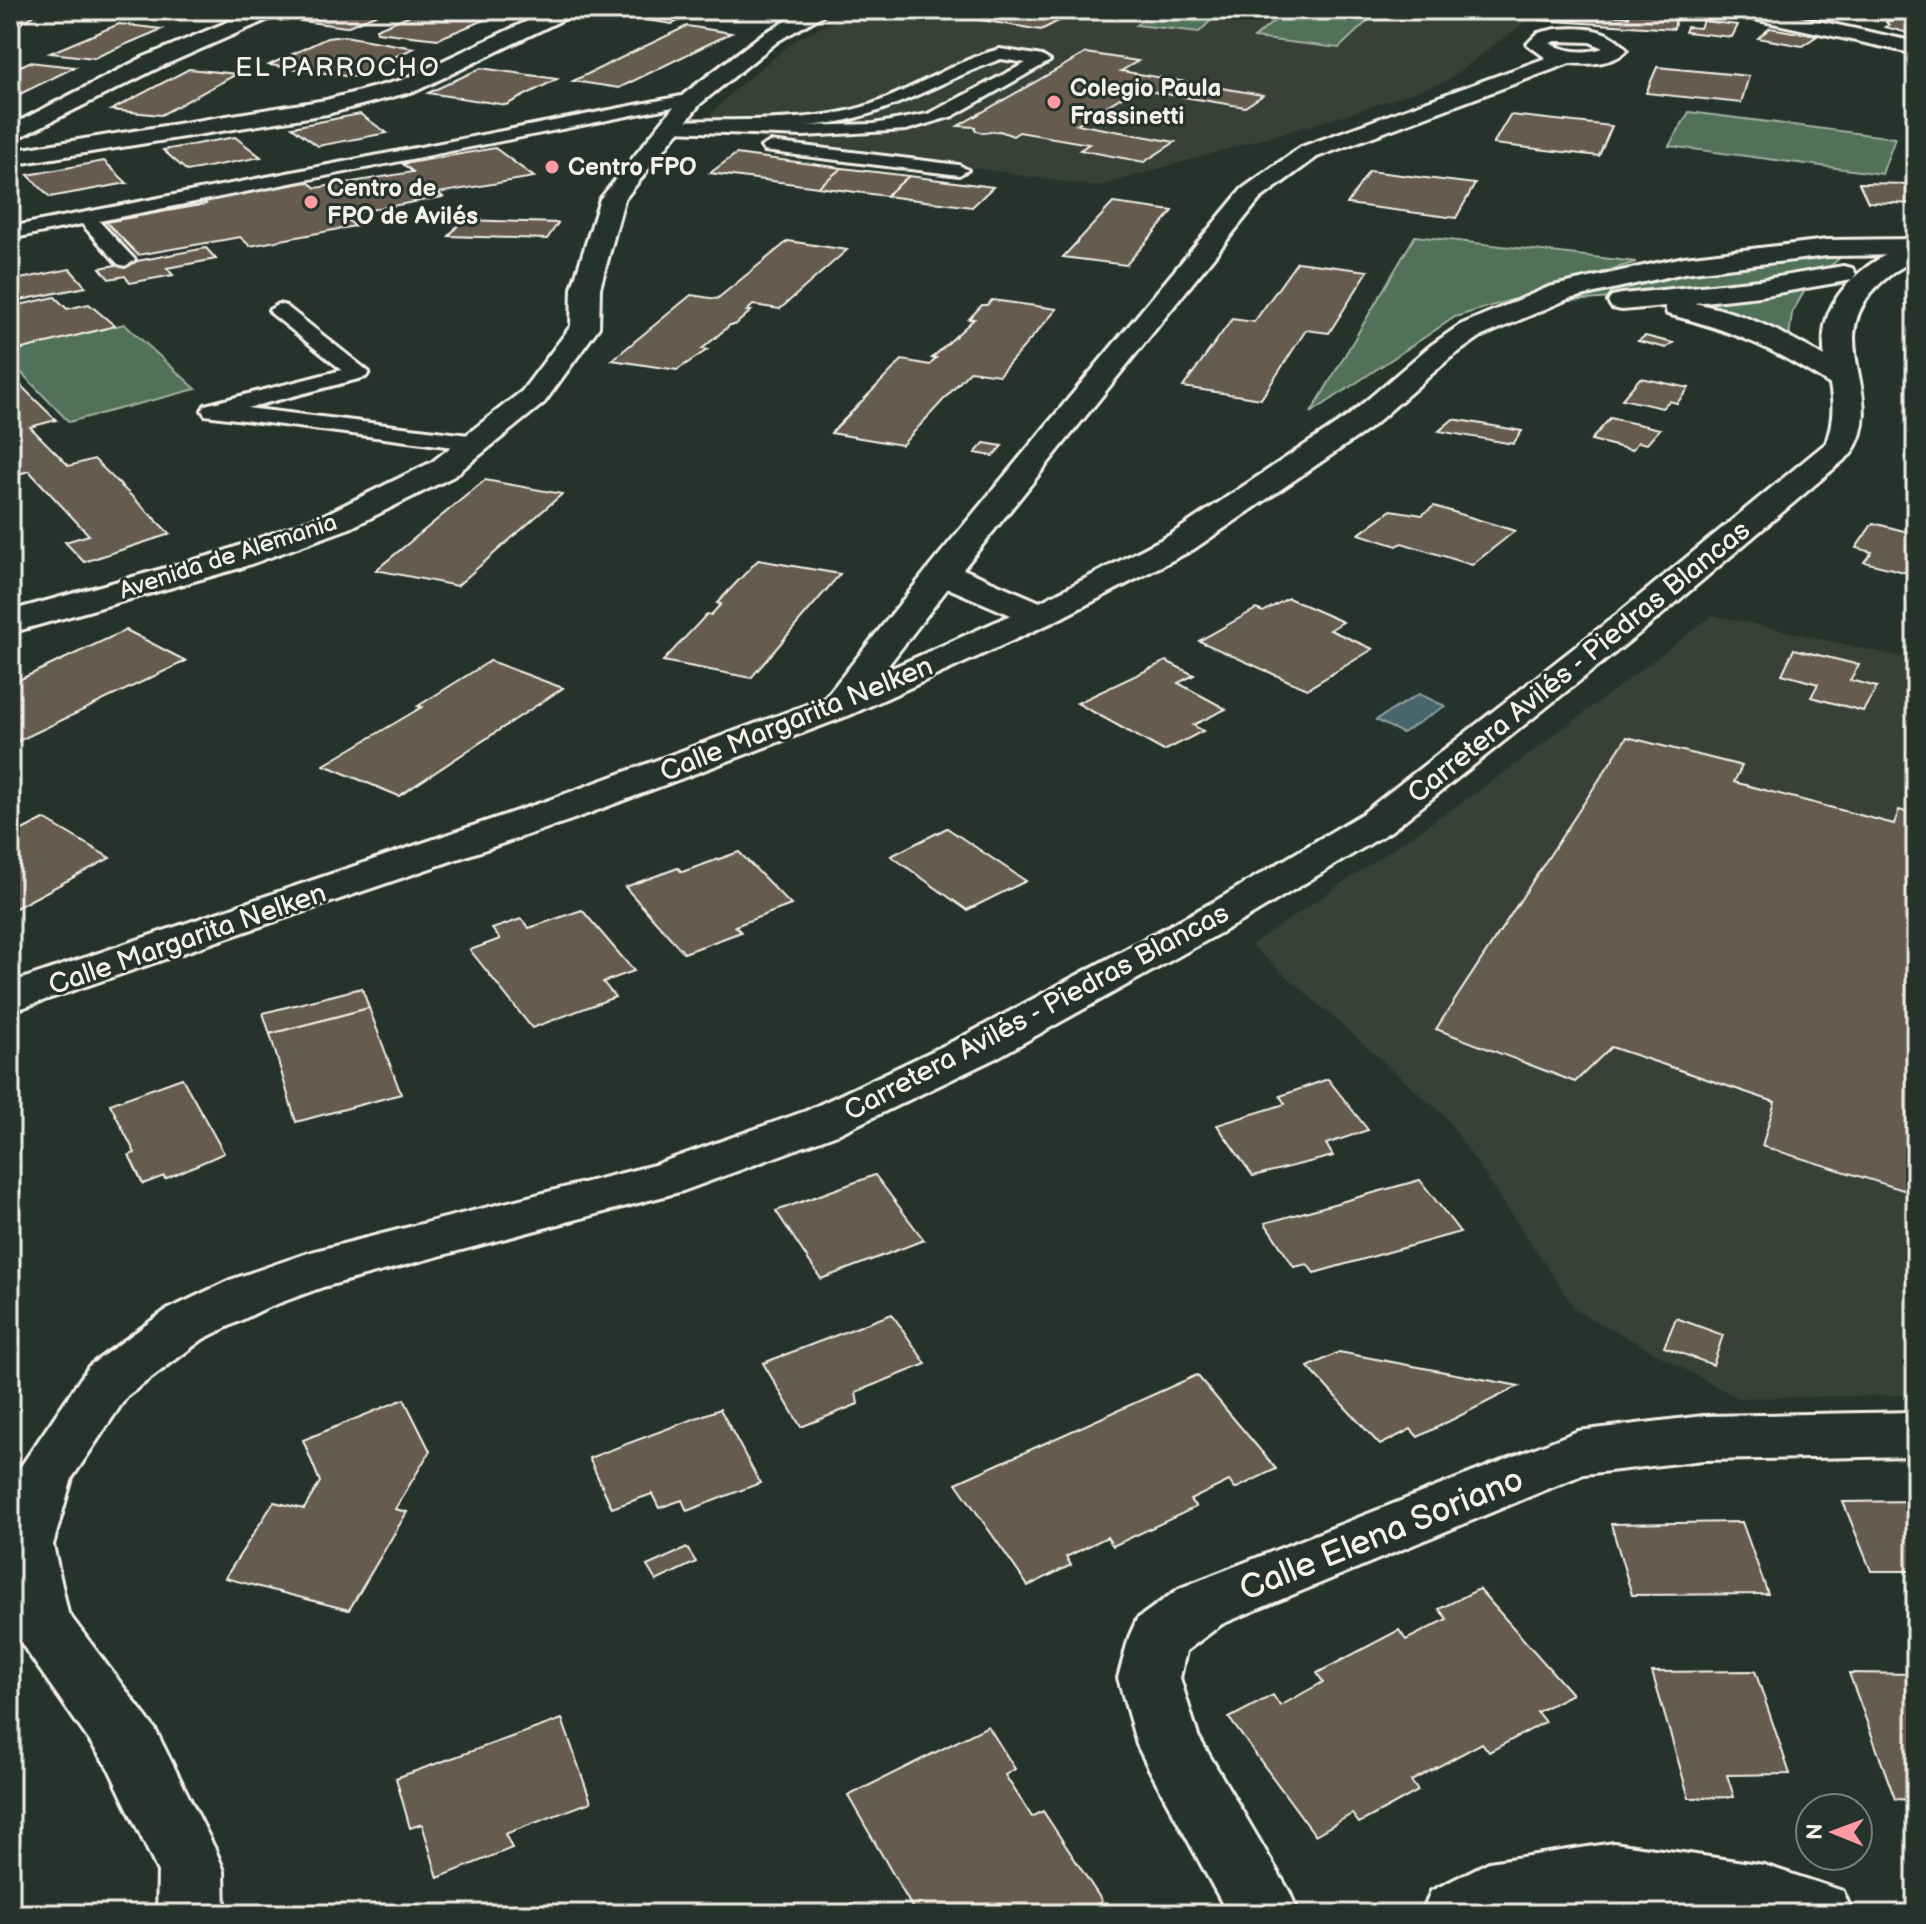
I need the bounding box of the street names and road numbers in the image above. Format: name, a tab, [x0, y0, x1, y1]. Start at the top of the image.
street label: Avenida de Alemania	[116, 508, 341, 605]
street label: Carretera Avilés - Piedras Blancas	[1401, 514, 1757, 811]
street label: Calle Margarita Nelken	[655, 650, 938, 789]
street label: Calle Margarita Nelken	[44, 876, 331, 1002]
street label: Carretera Avilés - Piedras Blancas	[839, 897, 1235, 1128]
street label: Calle Elena Soriano	[1234, 1459, 1529, 1610]

